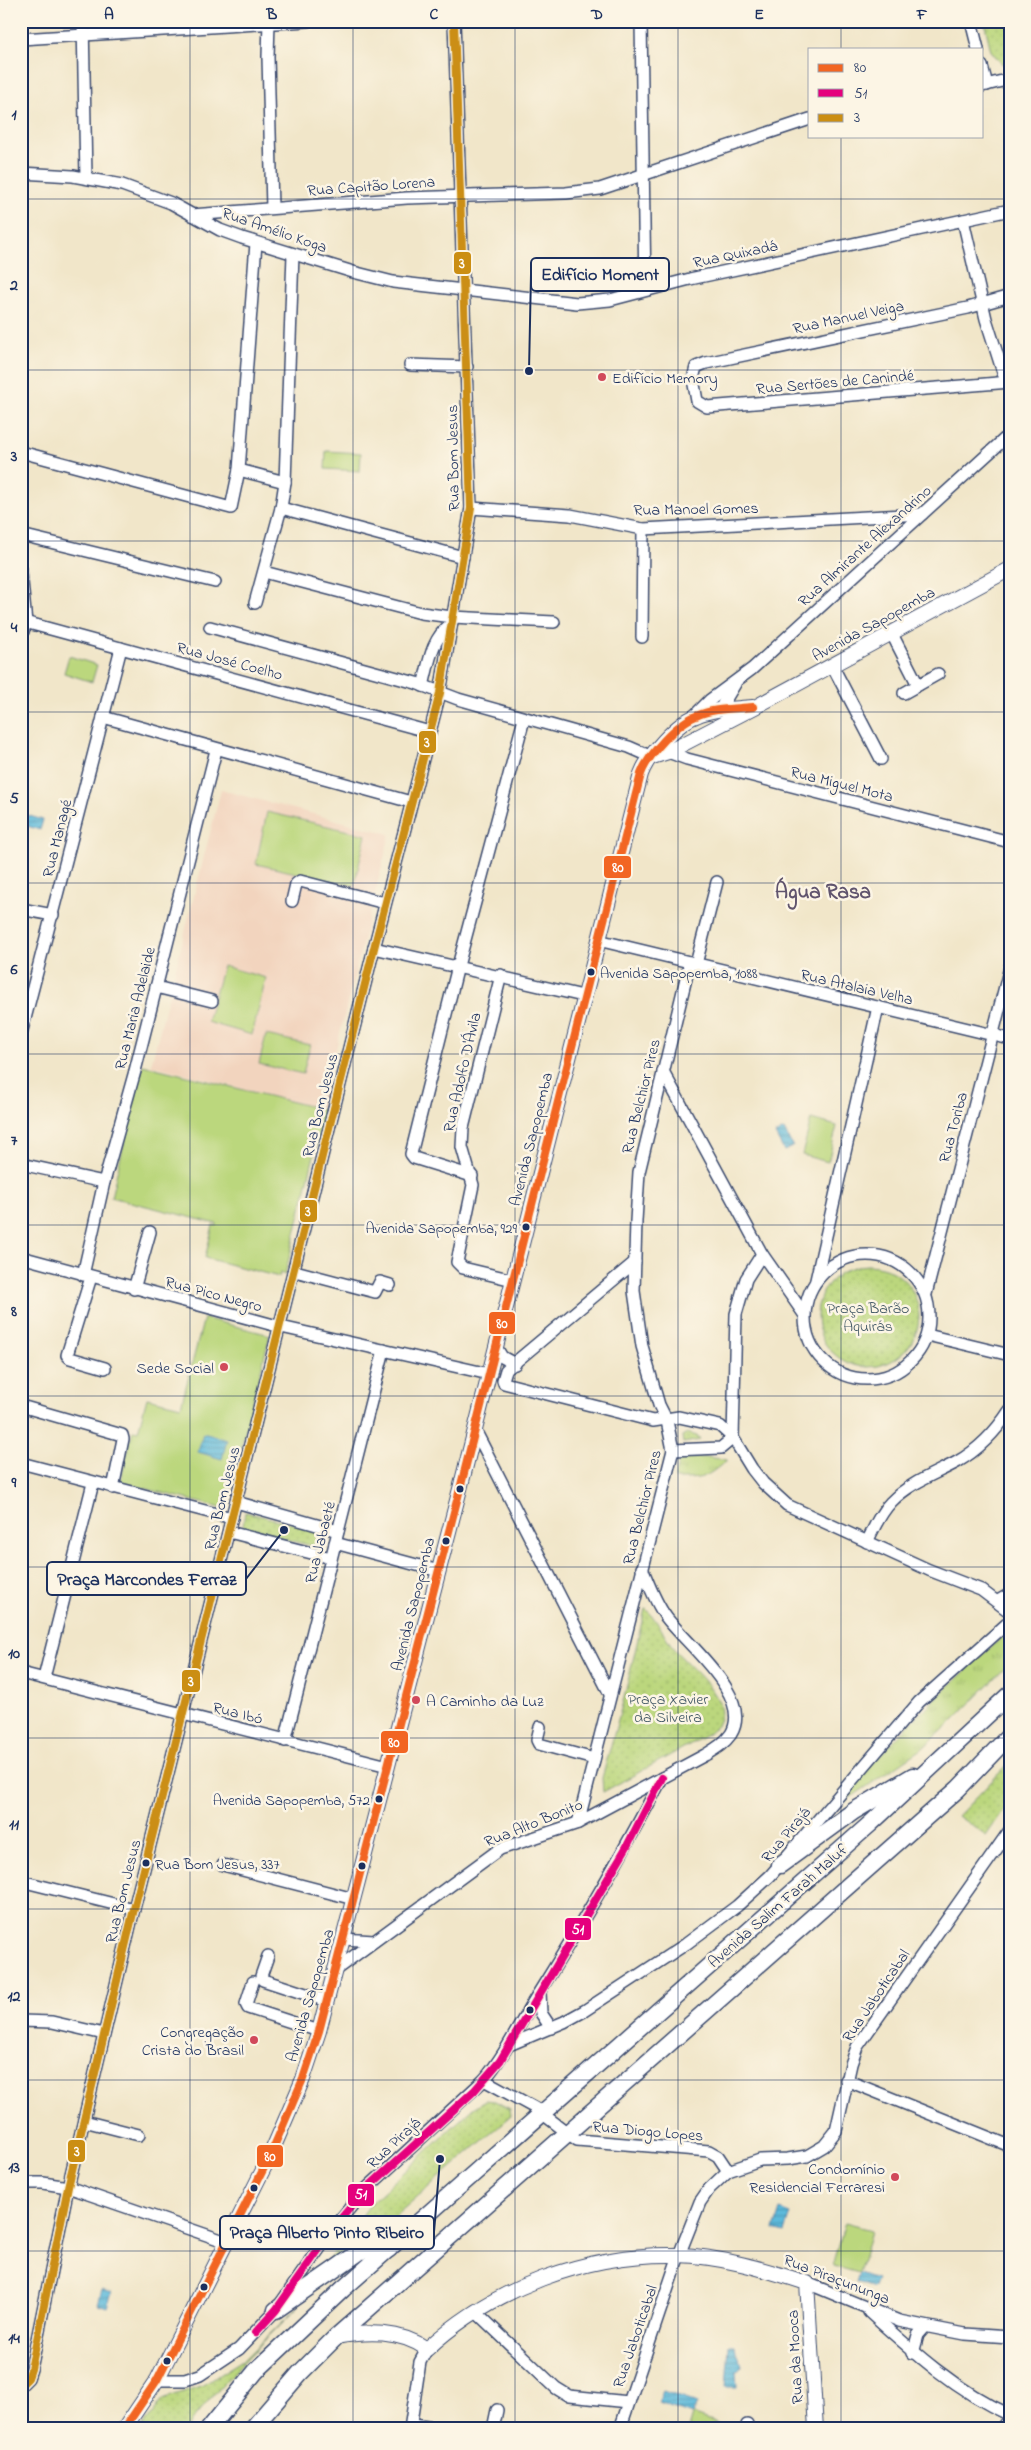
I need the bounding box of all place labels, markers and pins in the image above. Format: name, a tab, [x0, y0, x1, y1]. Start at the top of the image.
callout: Edifício Moment	[531, 258, 669, 291]
place label: Edifício Memory	[612, 367, 718, 391]
marker: Edifício Memory	[596, 371, 608, 383]
place label: Avenida Sapopemba, 1088	[600, 963, 758, 985]
marker: Avenida Sapopemba, 1088	[586, 967, 596, 977]
place label: Avenida Sapopemba, 929	[365, 1218, 517, 1240]
marker: Avenida Sapopemba, 929	[521, 1222, 531, 1232]
place label: Sede Social	[136, 1357, 214, 1381]
marker: Sede Social	[218, 1361, 230, 1373]
unlabelled marker	[455, 1484, 465, 1494]
unlabelled marker	[441, 1536, 451, 1546]
callout: Praça Marcondes Ferraz	[47, 1562, 246, 1595]
place label: A Caminho da Luz	[426, 1690, 544, 1714]
marker: A Caminho da Luz	[410, 1694, 422, 1706]
place label: Avenida Sapopemba, 572	[213, 1790, 371, 1812]
marker: Avenida Sapopemba, 572	[374, 1794, 384, 1804]
place label: Rua Bom Jesus, 337	[155, 1854, 280, 1876]
marker: Rua Bom Jesus, 337	[141, 1858, 151, 1868]
unlabelled marker	[357, 1861, 367, 1871]
unlabelled marker	[525, 2005, 535, 2015]
place label: Congregação Crista do Brasil	[142, 2021, 244, 2063]
marker: Congregação Crista do Brasil	[248, 2034, 260, 2046]
place label: Condomínio Residencial Ferraresi	[749, 2158, 885, 2200]
marker: Condomínio Residencial Ferraresi	[889, 2171, 901, 2183]
unlabelled marker	[249, 2183, 259, 2193]
callout: Praça Alberto Pinto Ribeiro	[220, 2216, 434, 2249]
unlabelled marker	[199, 2282, 209, 2292]
unlabelled marker	[162, 2356, 172, 2366]

